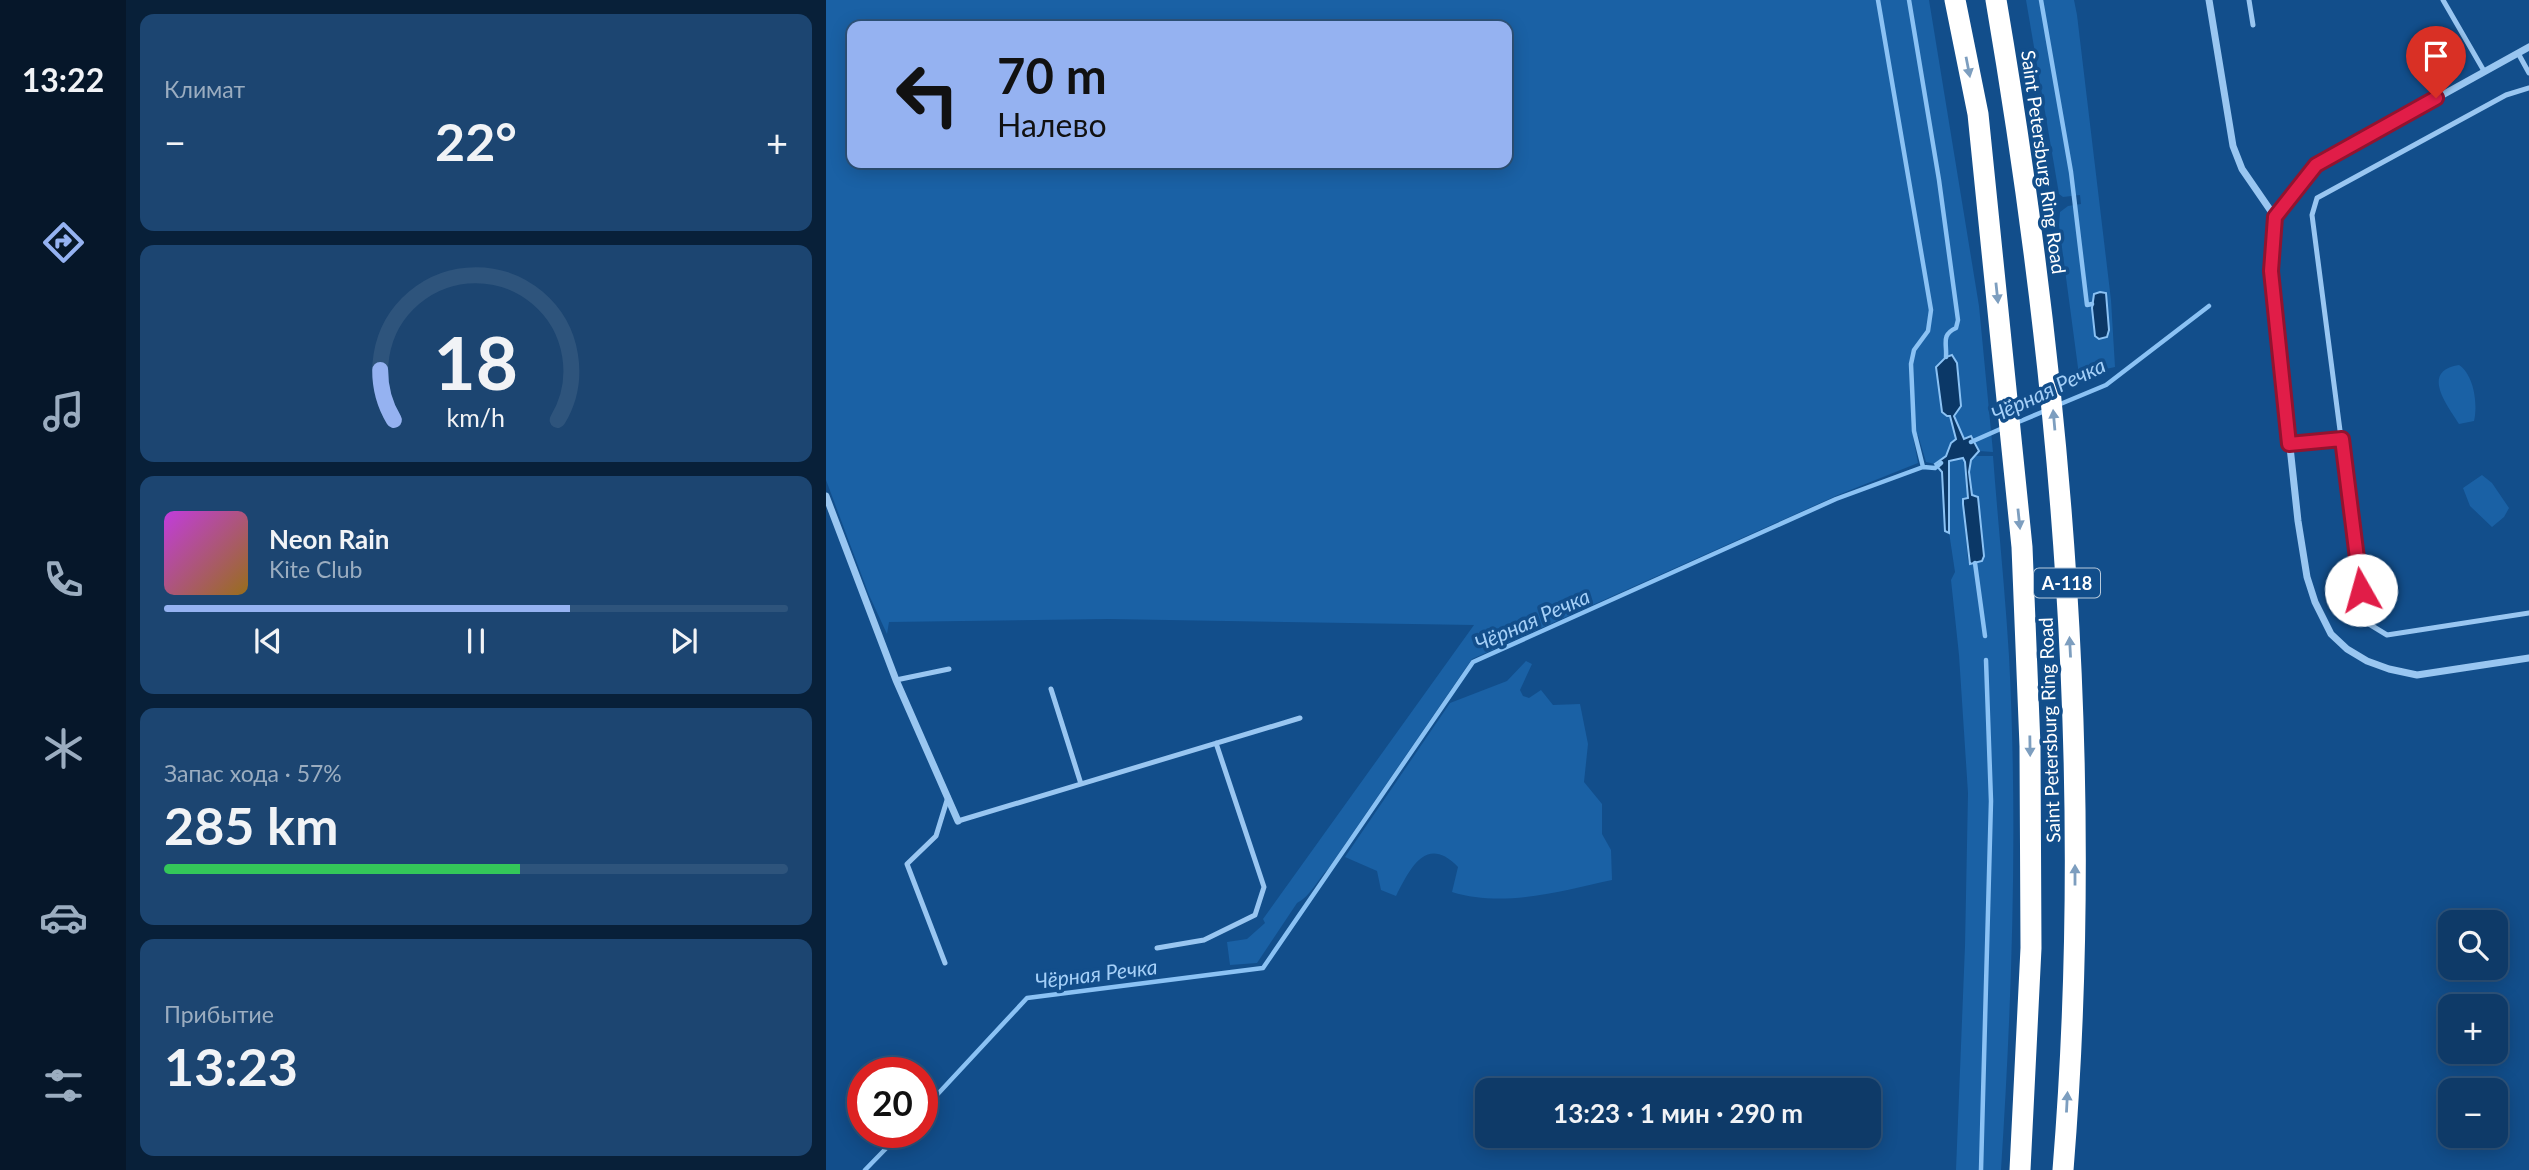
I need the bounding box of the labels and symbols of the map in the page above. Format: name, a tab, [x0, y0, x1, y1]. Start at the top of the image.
pin	[2406, 26, 2466, 98]
street label: Saint Petersburg Ring Road	[2017, 49, 2071, 275]
one-way arrow	[1963, 56, 1974, 78]
one-way arrow	[1991, 282, 2002, 304]
water label: Чёрная Речка	[1987, 352, 2109, 426]
one-way arrow	[2048, 409, 2059, 431]
one-way arrow	[2014, 508, 2025, 530]
position arrow	[2324, 553, 2398, 627]
road number: А-118	[2034, 568, 2100, 598]
water label: Чёрная Речка	[1471, 583, 1593, 655]
street label: Saint Petersburg Ring Road	[2034, 617, 2064, 843]
one-way arrow	[2065, 636, 2076, 658]
one-way arrow	[2024, 735, 2036, 757]
one-way arrow	[2069, 863, 2081, 885]
water label: Чёрная Речка	[1033, 953, 1159, 993]
speed limit sign: 20	[847, 1057, 938, 1148]
one-way arrow	[2062, 1091, 2073, 1113]

